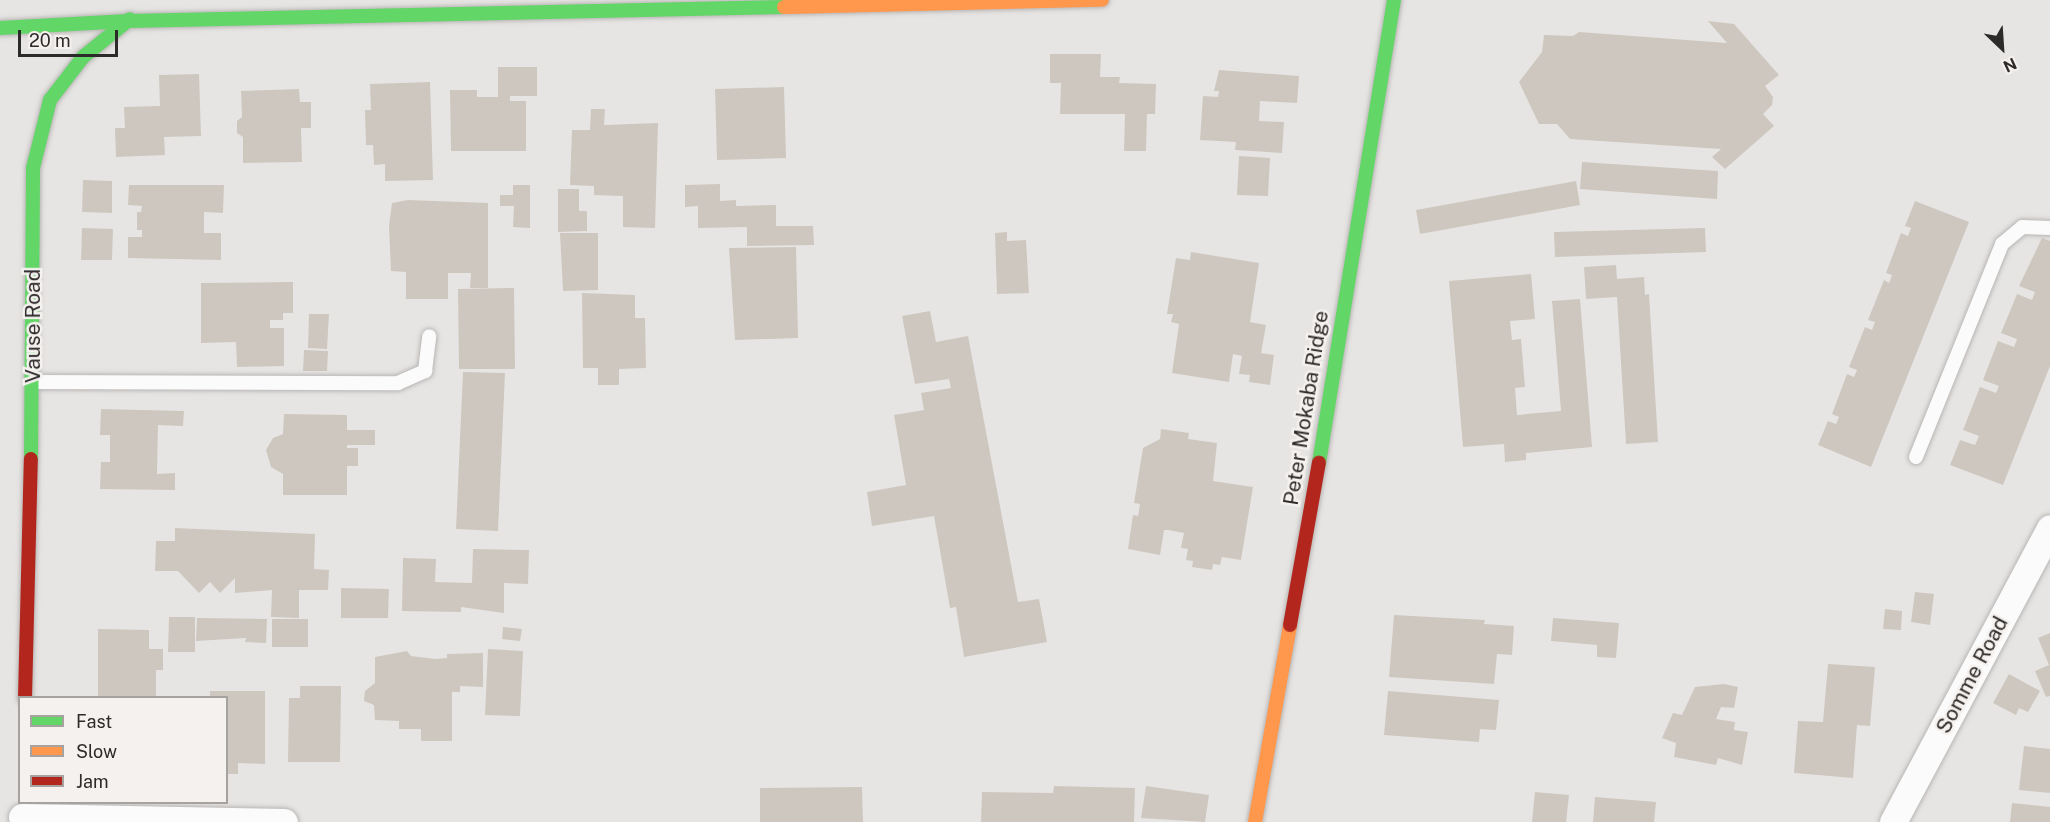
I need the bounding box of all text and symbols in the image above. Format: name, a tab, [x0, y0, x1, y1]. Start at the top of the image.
scale bar	[21, 18, 122, 56]
north arrow	[1972, 18, 2032, 78]
text: 20 m	[29, 30, 71, 51]
text: N	[2000, 54, 2020, 76]
street label: Vause Road	[20, 269, 46, 383]
street label: Peter Mokaba Ridge	[1278, 309, 1334, 507]
street label: Somme Road	[1931, 612, 2013, 738]
legend	[18, 696, 228, 804]
text: Fast	[76, 711, 112, 732]
text: Slow	[76, 741, 117, 762]
text: Jam	[76, 771, 109, 792]

